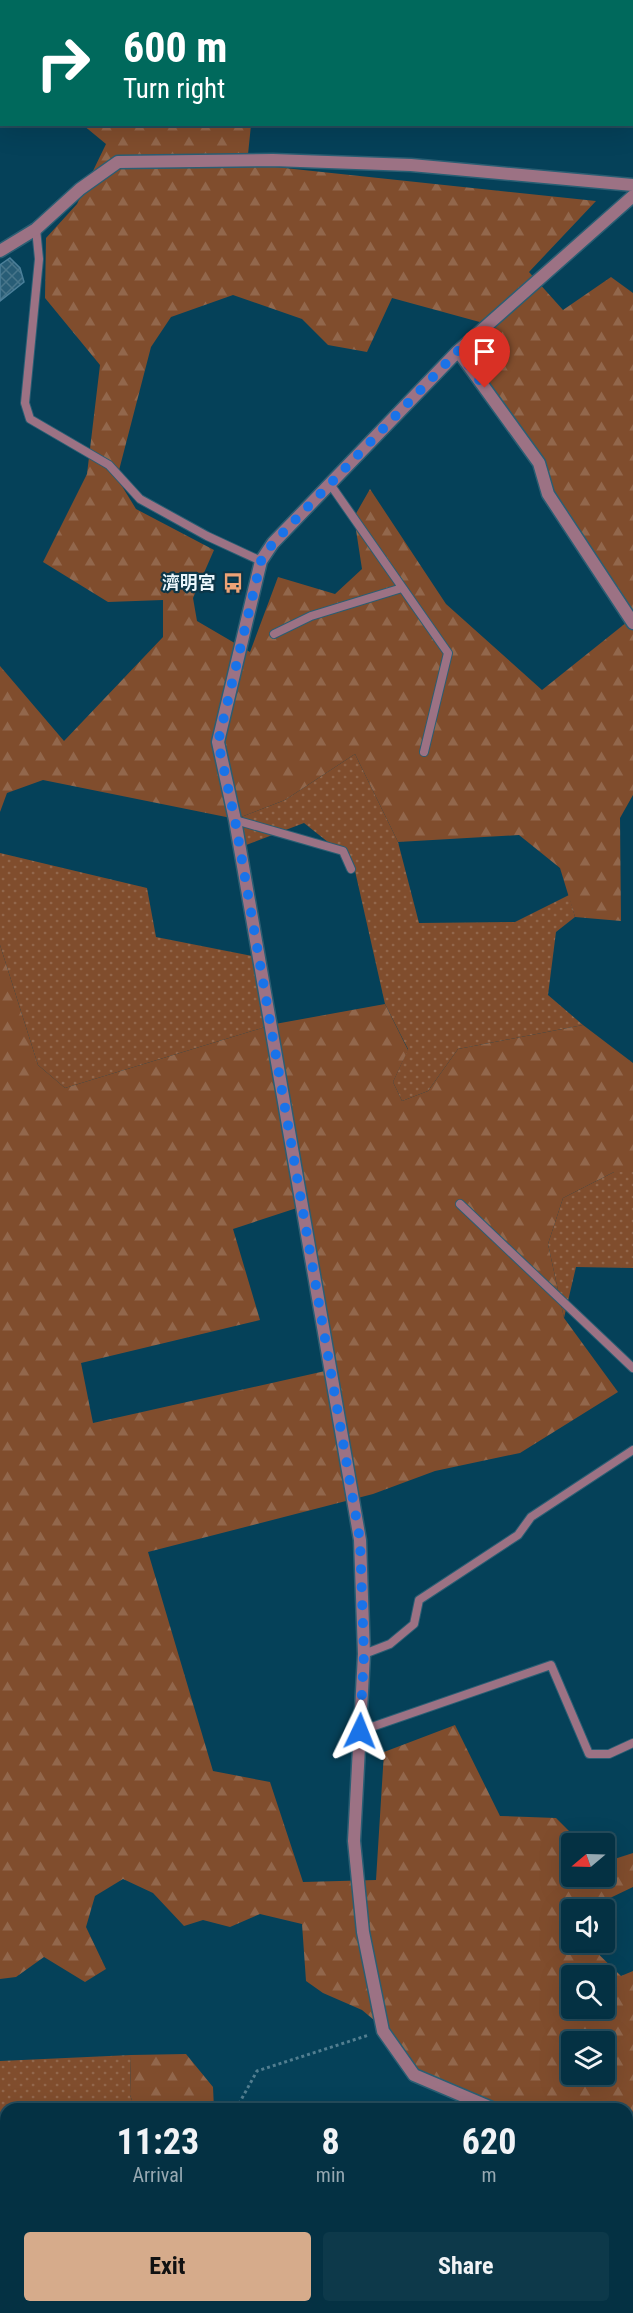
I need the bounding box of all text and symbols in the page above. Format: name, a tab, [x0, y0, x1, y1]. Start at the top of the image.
text: 600 m	[123, 23, 228, 72]
icon: right	[24, 24, 102, 102]
text: Turn right	[123, 73, 225, 105]
pin	[459, 326, 510, 388]
icon: arrive	[468, 335, 501, 368]
bus stop icon: 濟明宮	[221, 571, 245, 595]
place label: 濟明宮	[162, 572, 216, 593]
position arrow	[328, 1699, 392, 1763]
north arrow	[561, 1833, 615, 1887]
map controls	[561, 1833, 615, 2085]
button: sound	[561, 1899, 615, 1953]
button: search	[561, 1965, 615, 2019]
button: layers	[561, 2031, 615, 2085]
text: 11:23	[117, 2121, 199, 2163]
text: 8	[321, 2121, 340, 2163]
text: 620	[462, 2121, 516, 2163]
text: Arrival	[132, 2163, 183, 2187]
text: min	[316, 2163, 345, 2187]
text: m	[482, 2163, 497, 2187]
button: Exit	[24, 2232, 311, 2301]
button: Share	[323, 2232, 609, 2301]

